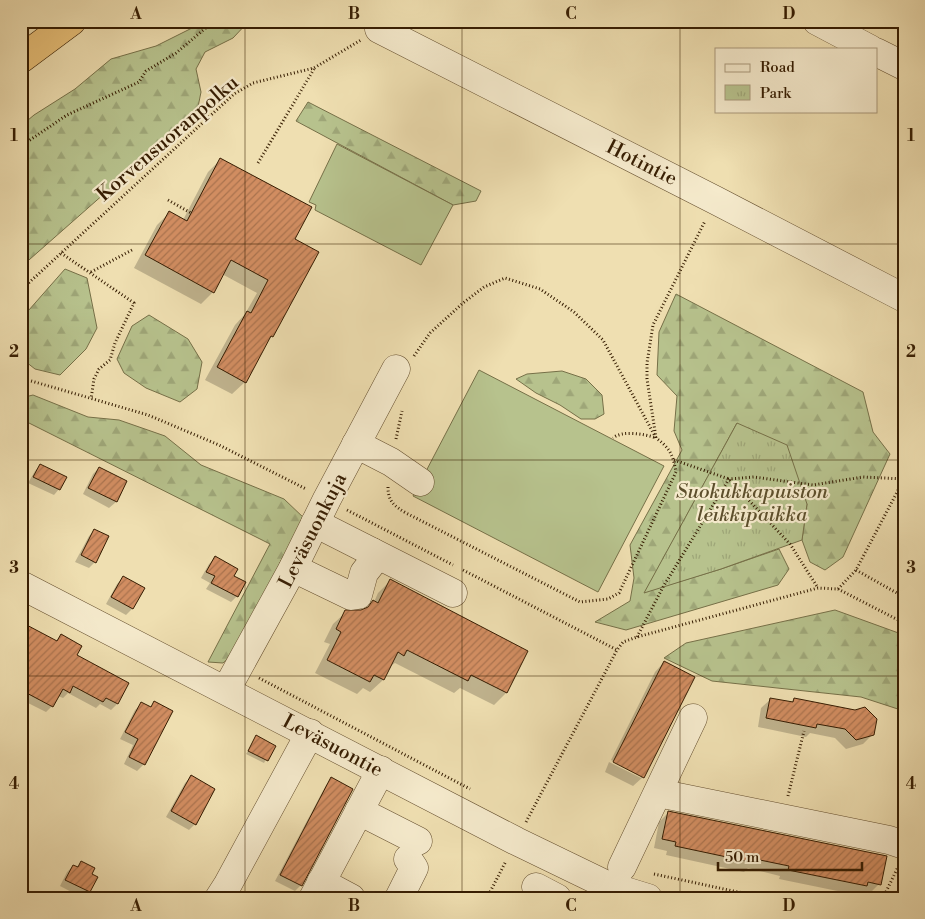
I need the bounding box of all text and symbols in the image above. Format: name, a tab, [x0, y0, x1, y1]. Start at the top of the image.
text: A	[129, 4, 142, 24]
text: B	[348, 4, 360, 24]
text: C	[565, 4, 577, 24]
text: D	[783, 4, 796, 24]
legend	[715, 48, 878, 112]
text: Road	[760, 58, 795, 77]
street label: Korvensuoranpolku	[92, 70, 245, 208]
text: Park	[760, 84, 792, 103]
text: 1	[10, 126, 18, 146]
text: 1	[907, 126, 915, 146]
street label: Hotintie	[602, 135, 681, 192]
text: 2	[9, 342, 19, 362]
text: 2	[906, 342, 916, 362]
street label: Leväsuonkuja	[274, 468, 353, 592]
park label: Suokukkapuiston leikkipaikka	[676, 480, 829, 528]
text: 3	[9, 558, 19, 578]
text: 3	[906, 558, 916, 578]
street label: Leväsuontie	[278, 709, 387, 783]
text: 4	[9, 774, 20, 794]
text: 4	[906, 774, 917, 794]
scale bar	[718, 839, 861, 871]
text: 50 m	[725, 848, 759, 867]
text: A	[129, 896, 142, 916]
text: B	[348, 896, 360, 916]
text: C	[565, 896, 577, 916]
text: D	[783, 896, 796, 916]

